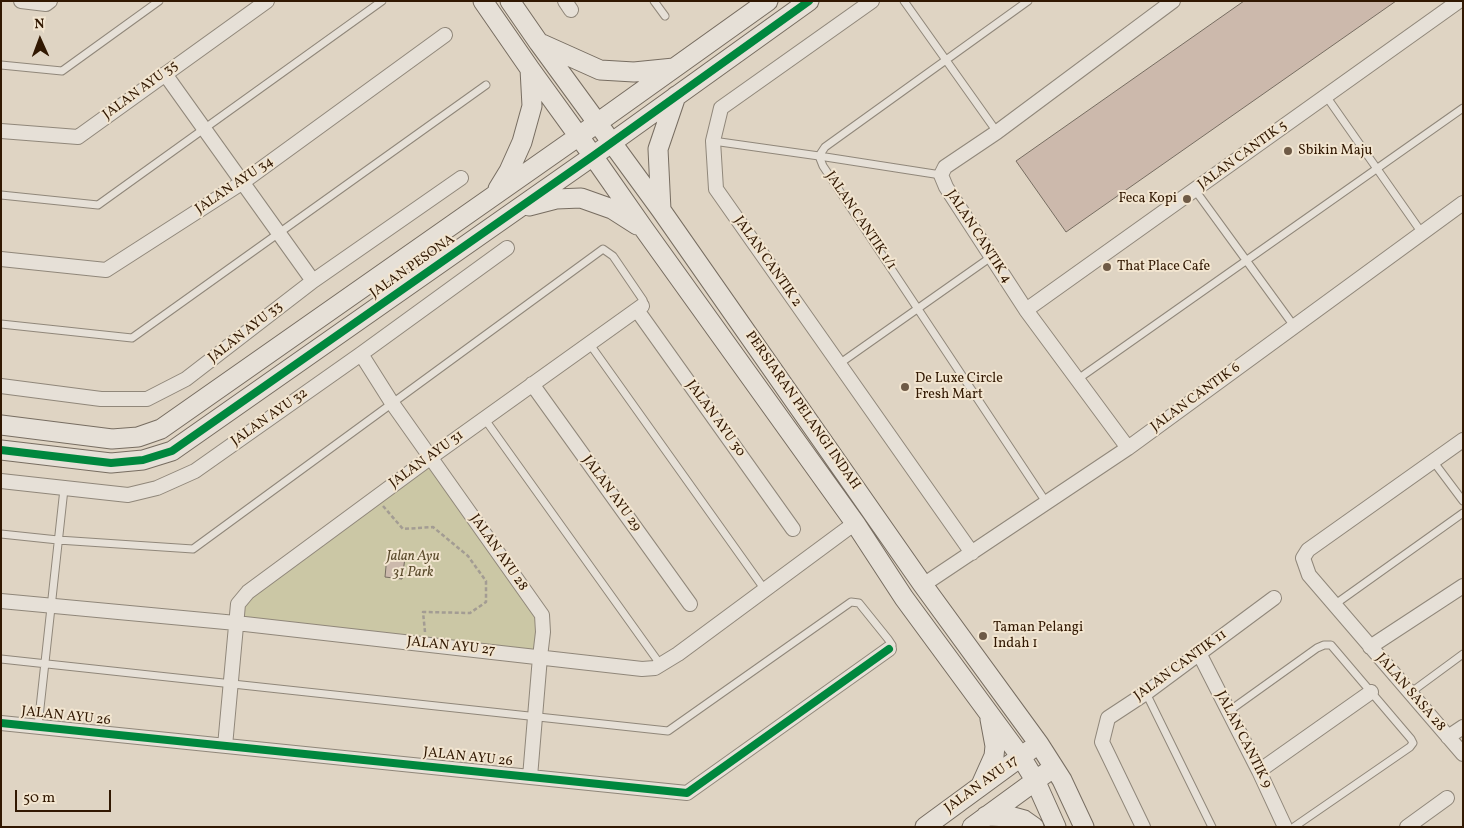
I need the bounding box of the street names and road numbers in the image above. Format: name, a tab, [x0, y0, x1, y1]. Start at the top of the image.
street label: JALAN AYU 35	[100, 58, 182, 124]
street label: JALAN CANTIK 5	[1195, 118, 1291, 194]
street label: JALAN AYU 34	[193, 154, 277, 218]
street label: JALAN CANTIK 1/1	[821, 169, 899, 273]
street label: JALAN CANTIK 4	[942, 187, 1014, 287]
street label: JALAN CANTIK 2	[729, 213, 805, 311]
street label: JALAN PESONA	[367, 231, 459, 303]
street label: JALAN AYU 33	[206, 299, 286, 367]
street label: PERSIARAN PELANGI INDAH	[741, 329, 863, 493]
street label: JALAN CANTIK 6	[1148, 360, 1244, 436]
street label: JALAN AYU 30	[682, 377, 748, 461]
street label: JALAN AYU 32	[228, 385, 312, 451]
street label: JALAN AYU 31	[387, 427, 467, 493]
street label: JALAN AYU 29	[578, 453, 644, 535]
street label: JALAN AYU 28	[465, 511, 531, 595]
street label: JALAN CANTIK 11	[1131, 627, 1231, 705]
street label: JALAN AYU 27	[406, 634, 496, 660]
street label: JALAN SASA 28	[1372, 651, 1448, 735]
street label: JALAN CANTIK 9	[1211, 689, 1275, 791]
street label: JALAN AYU 26	[20, 704, 112, 730]
street label: JALAN AYU 26	[422, 745, 514, 771]
street label: JALAN AYU 17	[942, 753, 1022, 817]

